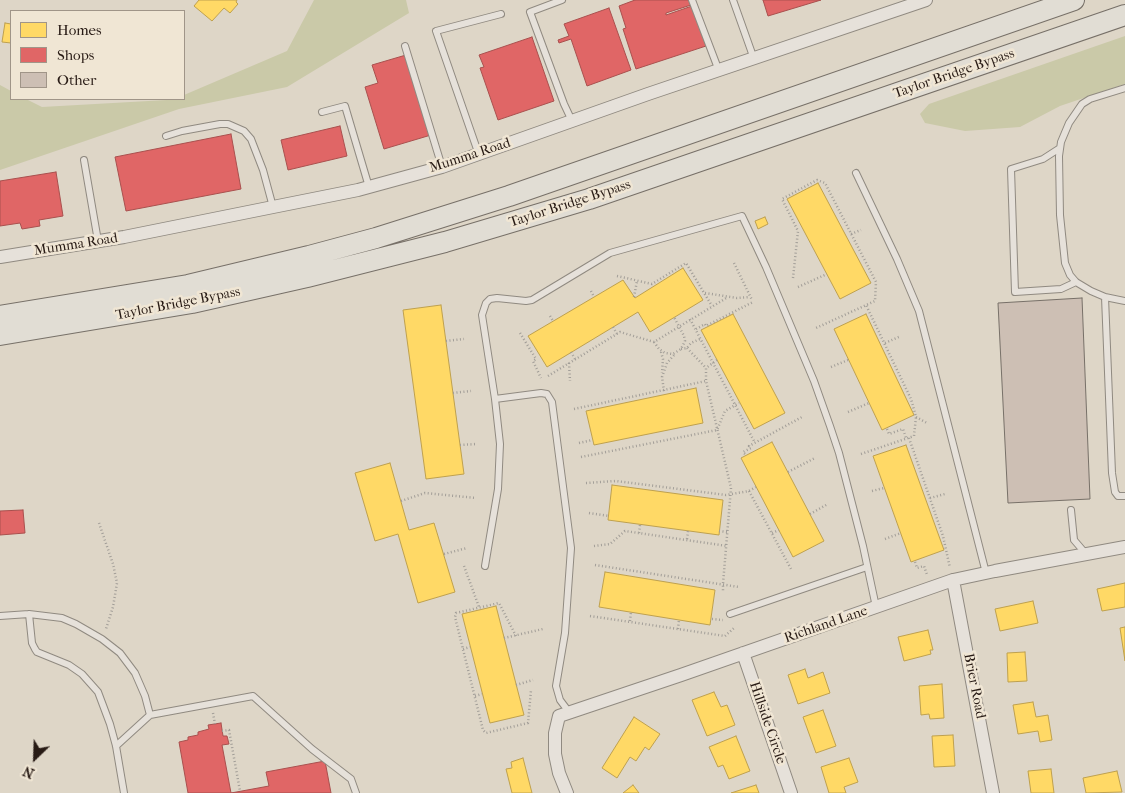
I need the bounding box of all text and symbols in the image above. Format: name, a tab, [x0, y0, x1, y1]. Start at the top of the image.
legend	[10, 10, 185, 100]
text: Homes	[57, 21, 102, 39]
street label: Taylor Bridge Bypass	[891, 45, 1017, 103]
text: Shops	[57, 46, 94, 64]
text: Other	[57, 71, 96, 89]
street label: Mumma Road	[427, 135, 513, 177]
street label: Taylor Bridge Bypass	[507, 176, 633, 232]
street label: Mumma Road	[33, 230, 119, 260]
street label: Taylor Bridge Bypass	[114, 284, 242, 324]
street label: Richland Lane	[782, 603, 870, 647]
street label: Brier Road	[959, 652, 989, 720]
street label: Hillside Circle	[745, 680, 789, 766]
north arrow	[10, 733, 60, 783]
text: N	[20, 762, 37, 782]

